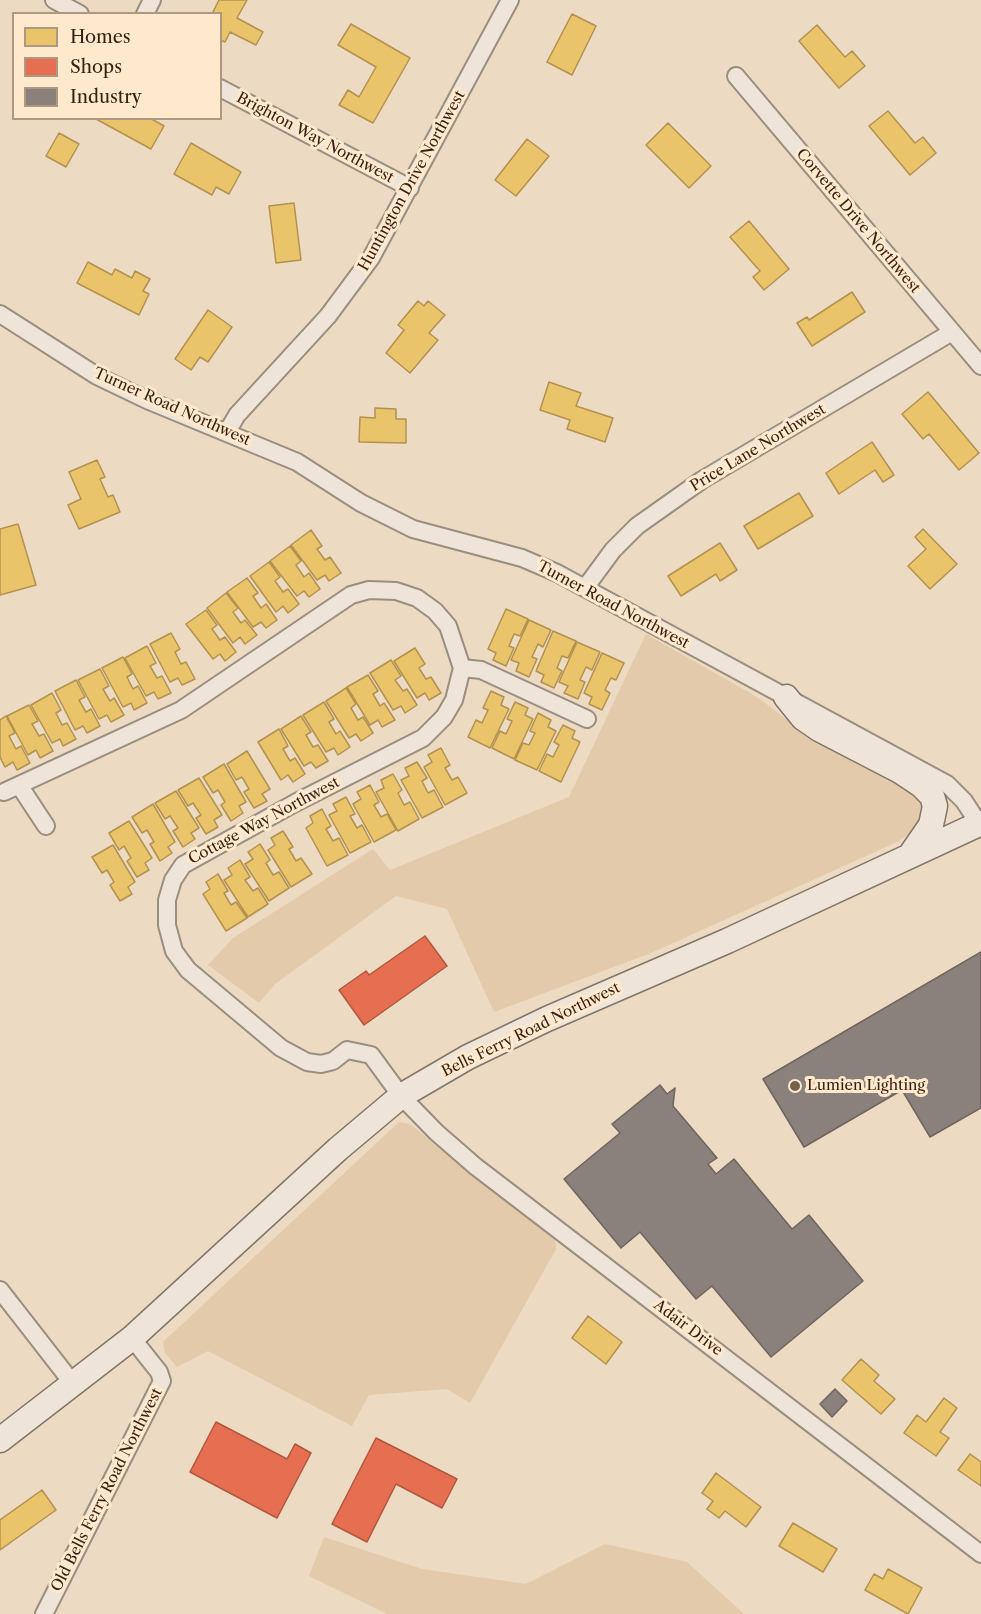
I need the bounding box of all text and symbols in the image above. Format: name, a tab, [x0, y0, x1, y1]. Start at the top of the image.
legend	[12, 12, 222, 120]
text: Homes	[70, 26, 131, 48]
text: Shops	[70, 56, 122, 78]
text: Industry	[70, 86, 142, 108]
street label: Huntington Drive Northwest	[355, 88, 469, 274]
street label: Brighton Way Northwest	[233, 89, 397, 187]
street label: Corvette Drive Northwest	[792, 145, 924, 297]
street label: Turner Road Northwest	[91, 364, 253, 450]
street label: Price Lane Northwest	[687, 400, 829, 496]
street label: Turner Road Northwest	[534, 557, 692, 653]
street label: Cottage Way Northwest	[185, 774, 343, 868]
street label: Bells Ferry Road Northwest	[439, 979, 623, 1081]
place label: Lumien Lighting	[807, 1077, 925, 1095]
marker: Lumien Lighting	[788, 1079, 802, 1093]
street label: Adair Drive	[650, 1296, 726, 1360]
street label: Old Bells Ferry Road Northwest	[48, 1385, 166, 1595]

